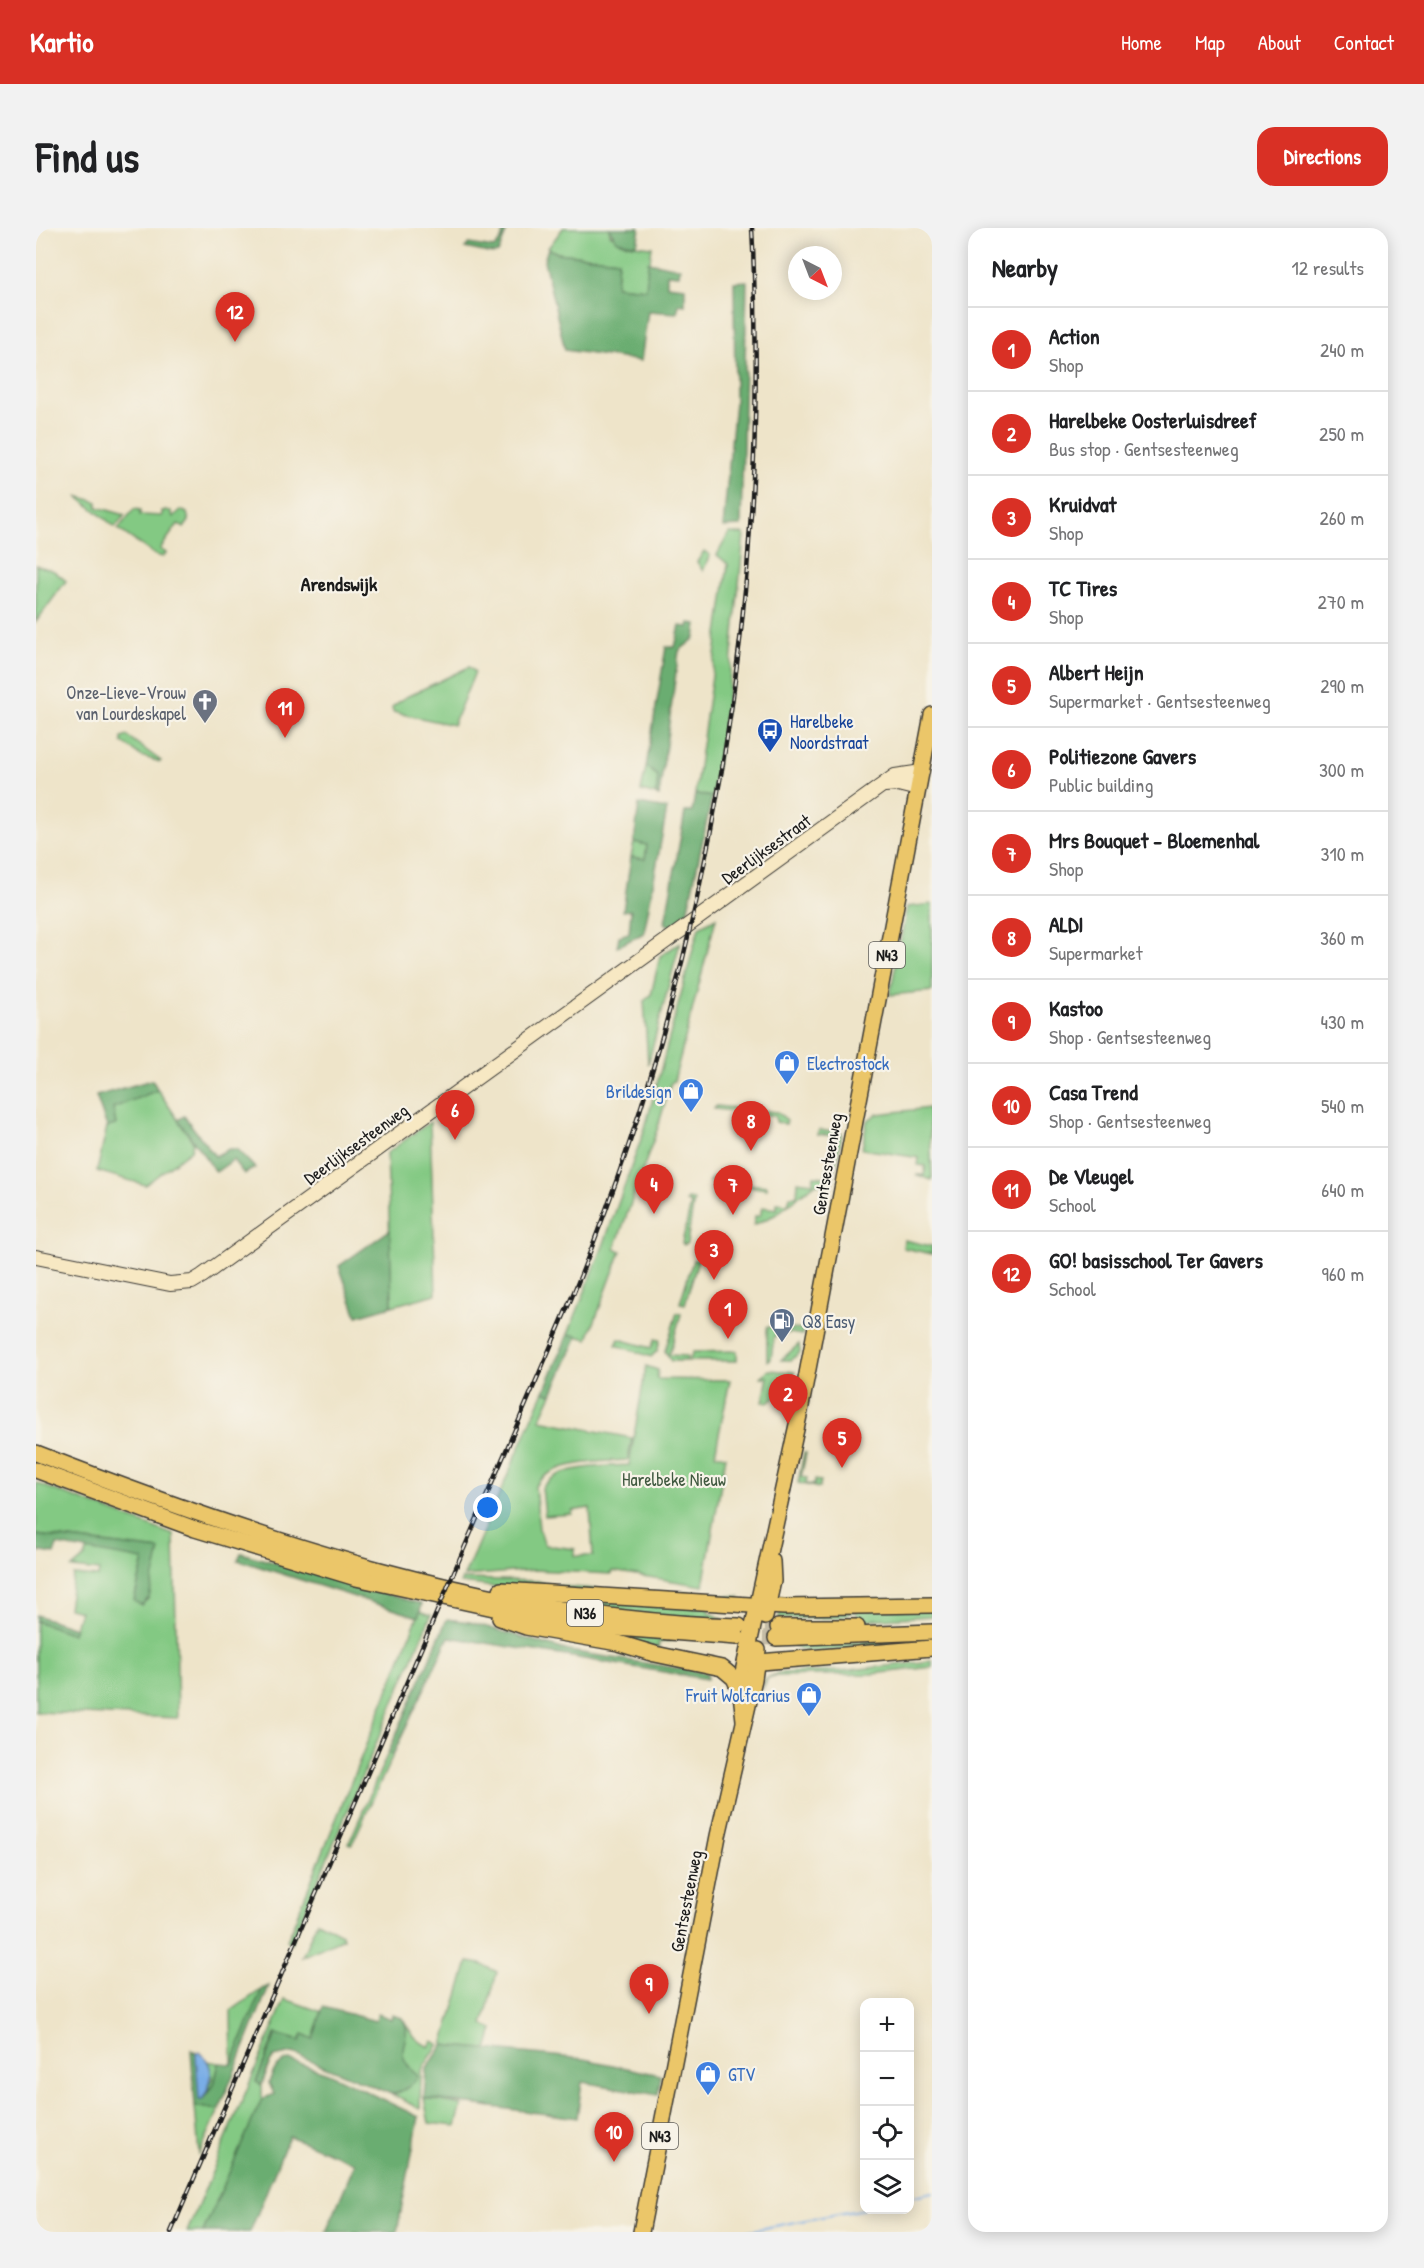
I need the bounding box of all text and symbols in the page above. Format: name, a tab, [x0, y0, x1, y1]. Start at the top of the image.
text: Kartio	[30, 23, 94, 61]
text: Home	[1121, 28, 1162, 57]
text: Map	[1195, 28, 1225, 57]
text: About	[1258, 28, 1301, 57]
text: Contact	[1334, 28, 1394, 57]
button: Directions	[1257, 127, 1388, 186]
text: Find us	[36, 128, 139, 185]
north arrow	[788, 246, 842, 300]
text: Nearby	[992, 250, 1058, 285]
text: 12 results	[1292, 254, 1364, 281]
pin: 12	[216, 292, 254, 342]
text: Action	[1049, 321, 1100, 351]
text: 1	[1008, 336, 1015, 363]
text: 240 m	[1320, 336, 1364, 363]
text: Shop	[1049, 351, 1083, 378]
text: Harelbeke Oosterluisdreef	[1049, 405, 1257, 435]
text: 2	[1007, 420, 1016, 447]
text: 250 m	[1319, 420, 1364, 447]
text: Bus stop · Gentsesteenweg	[1049, 435, 1239, 462]
text: Kruidvat	[1049, 489, 1116, 519]
text: 3	[1007, 504, 1016, 531]
text: 260 m	[1320, 504, 1364, 531]
text: Shop	[1049, 519, 1083, 546]
district label: Arendswijk	[301, 570, 378, 597]
text: TC Tires	[1049, 573, 1117, 603]
text: 4	[1008, 588, 1015, 615]
text: 270 m	[1318, 588, 1364, 615]
text: Shop	[1049, 603, 1083, 630]
text: Albert Heijn	[1049, 657, 1144, 687]
text: 5	[1007, 672, 1016, 699]
text: 290 m	[1320, 672, 1364, 699]
place label: Onze-Lieve-Vrouw van Lourdeskapel	[66, 680, 186, 726]
church icon: Onze-Lieve-Vrouw van Lourdeskapel	[190, 687, 220, 725]
text: Supermarket · Gentsesteenweg	[1049, 687, 1271, 714]
pin: 11	[266, 688, 304, 738]
place label: Harelbeke Noordstraat	[790, 709, 869, 755]
bus stop icon: Harelbeke Noordstraat	[755, 716, 785, 754]
text: Politiezone Gavers	[1049, 741, 1196, 771]
text: 6	[1008, 756, 1015, 783]
text: 300 m	[1319, 756, 1364, 783]
text: Public building	[1049, 771, 1153, 798]
street label: Deerlijksestraat	[716, 808, 816, 890]
text: Mrs Bouquet - Bloemenhal	[1049, 825, 1259, 855]
text: 7	[1007, 840, 1016, 867]
text: 310 m	[1321, 840, 1364, 867]
text: Shop	[1049, 855, 1083, 882]
text: ALDI	[1049, 909, 1084, 939]
text: 8	[1007, 924, 1016, 951]
text: 360 m	[1320, 924, 1364, 951]
text: Supermarket	[1049, 939, 1143, 966]
road number: N43	[869, 942, 905, 968]
text: Kastoo	[1049, 993, 1103, 1023]
text: 9	[1008, 1008, 1015, 1035]
text: 430 m	[1320, 1008, 1364, 1035]
text: Shop · Gentsesteenweg	[1049, 1023, 1211, 1050]
shop icon: Electrostock	[772, 1048, 802, 1086]
place label: Electrostock	[807, 1051, 890, 1076]
shop icon: Brildesign	[676, 1076, 706, 1114]
text: Casa Trend	[1049, 1077, 1138, 1107]
place label: Brildesign	[606, 1079, 672, 1104]
pin: 6	[436, 1090, 474, 1140]
text: 10	[1003, 1092, 1020, 1119]
text: 540 m	[1321, 1092, 1364, 1119]
street label: Deerlijksesteenweg	[299, 1098, 413, 1190]
pin: 8	[732, 1102, 770, 1151]
text: Shop · Gentsesteenweg	[1049, 1107, 1211, 1134]
street label: Gentsesteenweg	[806, 1111, 848, 1217]
text: De Vleugel	[1049, 1161, 1133, 1191]
pin: 4	[634, 1164, 674, 1214]
pin: 7	[714, 1166, 752, 1215]
text: 11	[1004, 1176, 1019, 1203]
text: 640 m	[1321, 1176, 1364, 1203]
text: School	[1049, 1191, 1096, 1218]
pin: 3	[694, 1230, 734, 1280]
text: GO! basisschool Ter Gavers	[1049, 1245, 1263, 1275]
text: 12	[1003, 1260, 1020, 1287]
text: 960 m	[1322, 1260, 1364, 1287]
text: School	[1049, 1275, 1096, 1302]
pin: 1	[708, 1290, 748, 1339]
fuel station icon: Q8 Easy	[767, 1306, 797, 1344]
place label: Q8 Easy	[802, 1309, 856, 1334]
pin: 2	[768, 1374, 807, 1424]
pin: 5	[822, 1418, 862, 1468]
park label: Harelbeke Nieuw	[622, 1467, 726, 1492]
your location	[473, 1493, 502, 1522]
road number: N36	[567, 1600, 603, 1626]
shop icon: Fruit Wolfcarius	[794, 1680, 824, 1718]
place label: Fruit Wolfcarius	[685, 1683, 790, 1708]
street label: Gentsesteenweg	[664, 1848, 708, 1954]
pin: 9	[630, 1964, 668, 2014]
map controls	[860, 1998, 914, 2214]
button: +	[860, 1998, 914, 2052]
button: −	[860, 2052, 914, 2106]
shop icon: GTV	[693, 2059, 723, 2097]
place label: GTV	[728, 2062, 756, 2087]
button: locate	[860, 2106, 914, 2160]
pin: 10	[594, 2112, 634, 2162]
road number: N43	[642, 2123, 678, 2149]
button: layers	[860, 2160, 914, 2214]

